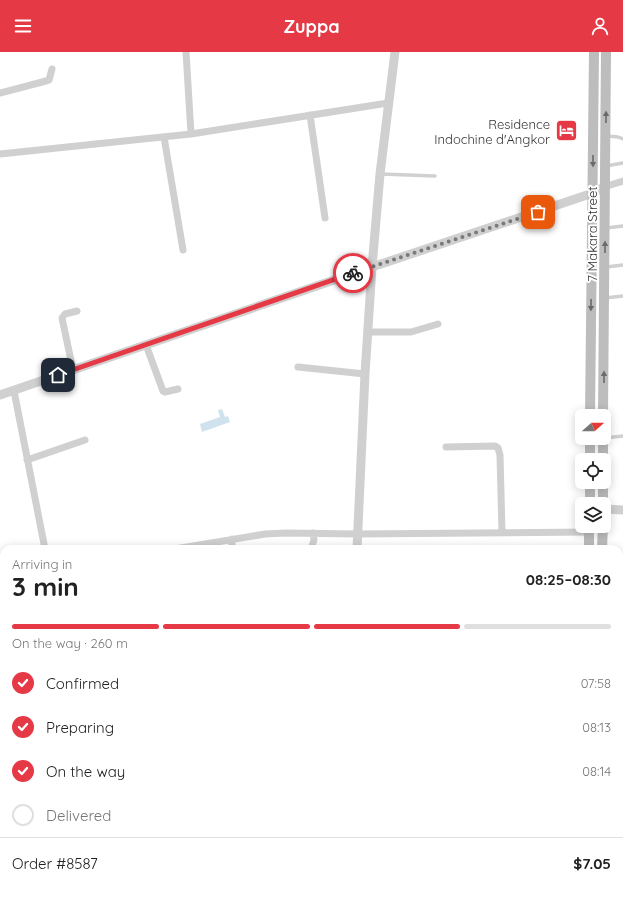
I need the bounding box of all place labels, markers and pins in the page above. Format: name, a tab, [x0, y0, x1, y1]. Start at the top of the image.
place label: Residence Indochine d'Angkor	[434, 116, 550, 147]
hotel icon: Residence Indochine d'Angkor	[553, 118, 579, 144]
pin	[521, 195, 555, 229]
pin	[41, 358, 75, 392]

